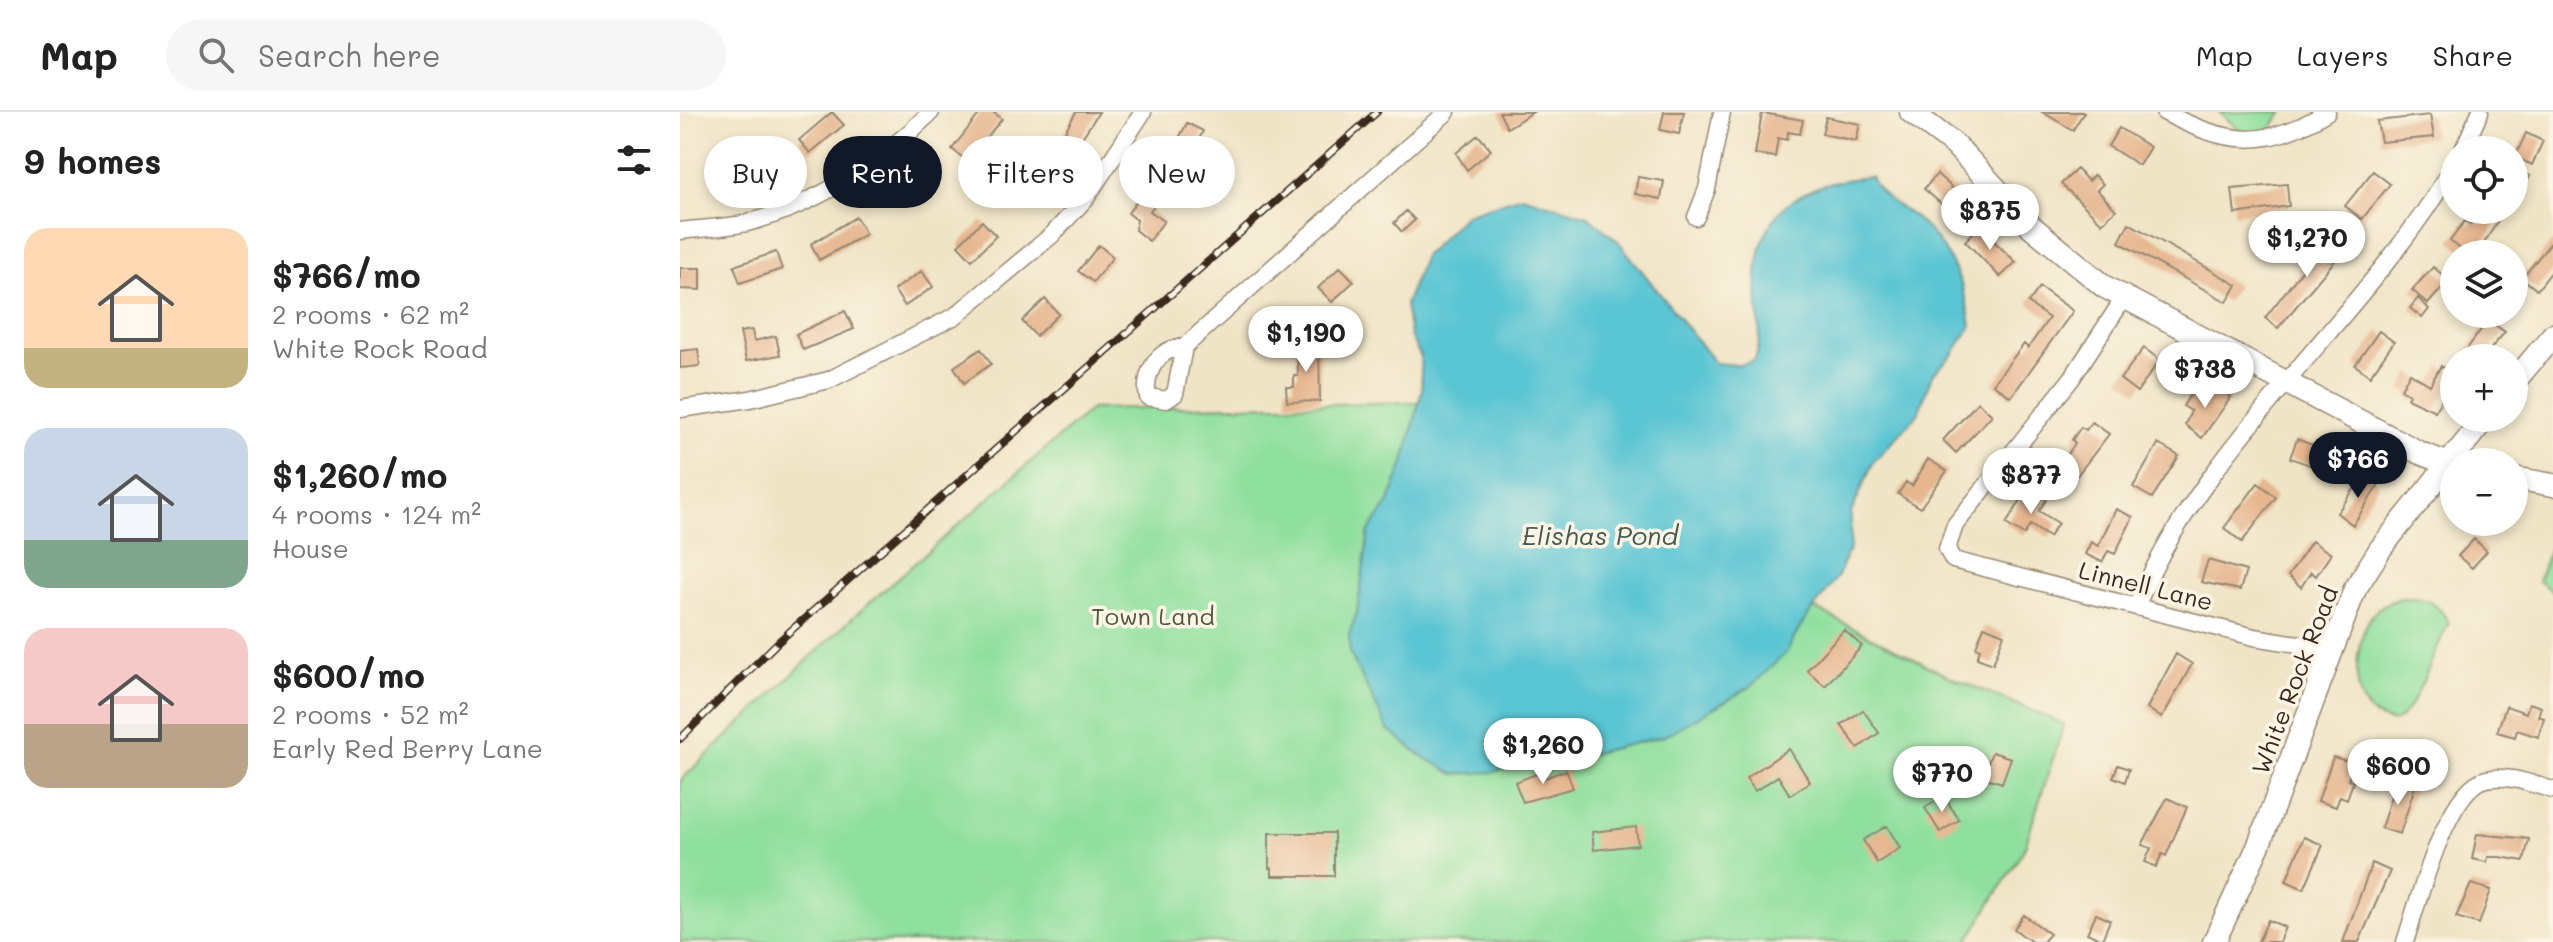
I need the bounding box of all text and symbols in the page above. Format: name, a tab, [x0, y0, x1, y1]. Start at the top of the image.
search box	[166, 19, 726, 91]
text: Map	[40, 30, 118, 80]
icon: search	[194, 33, 238, 77]
text: Search here	[258, 35, 441, 75]
text: Map	[2196, 37, 2253, 73]
text: Layers	[2297, 37, 2389, 73]
text: Share	[2433, 37, 2513, 73]
chip: Buy	[704, 136, 807, 208]
chip: Rent	[823, 136, 942, 208]
chip: Filters	[958, 136, 1103, 208]
chip: New	[1119, 136, 1235, 208]
map controls	[2440, 136, 2528, 536]
button: locate	[2440, 136, 2528, 224]
text: 9 homes	[24, 138, 161, 183]
icon: filters	[612, 138, 656, 182]
pin: $875	[1943, 184, 2037, 252]
text: $875	[1959, 193, 2021, 227]
pin: $1,270	[2242, 211, 2372, 279]
text: $1,270	[2266, 220, 2348, 254]
button: layers	[2440, 240, 2528, 328]
text: $766/mo	[272, 252, 421, 297]
icon: home	[88, 260, 184, 356]
text: 2 rooms · 62 m²	[272, 297, 469, 331]
pin: $1,190	[1241, 306, 1371, 374]
text: $1,190	[1266, 315, 1346, 349]
text: White Rock Road	[272, 331, 488, 365]
pin: $738	[2158, 342, 2252, 410]
button: +	[2440, 344, 2528, 432]
text: $738	[2174, 351, 2236, 385]
pin: $766	[2311, 432, 2405, 500]
text: $766	[2327, 441, 2389, 475]
pin: $877	[1984, 448, 2078, 516]
button: −	[2440, 448, 2528, 536]
text: $1,260/mo	[272, 452, 447, 497]
text: $877	[2000, 457, 2062, 491]
icon: home	[88, 460, 184, 556]
text: 4 rooms · 124 m²	[272, 497, 481, 531]
water label: Elishas Pond	[1522, 518, 1680, 552]
text: House	[272, 531, 349, 565]
street label: Linnell Lane	[2076, 553, 2216, 617]
street label: White Rock Road	[2244, 582, 2344, 778]
park label: Town Land	[1091, 600, 1215, 631]
text: $600/mo	[272, 652, 425, 697]
icon: home	[88, 660, 184, 756]
text: 2 rooms · 52 m²	[272, 697, 469, 731]
pin: $1,260	[1478, 718, 1608, 786]
text: $1,260	[1502, 727, 1584, 761]
text: Early Red Berry Lane	[272, 731, 543, 765]
pin: $600	[2351, 739, 2445, 807]
pin: $770	[1895, 746, 1989, 814]
text: $600	[2365, 748, 2431, 782]
text: $770	[1911, 755, 1973, 789]

